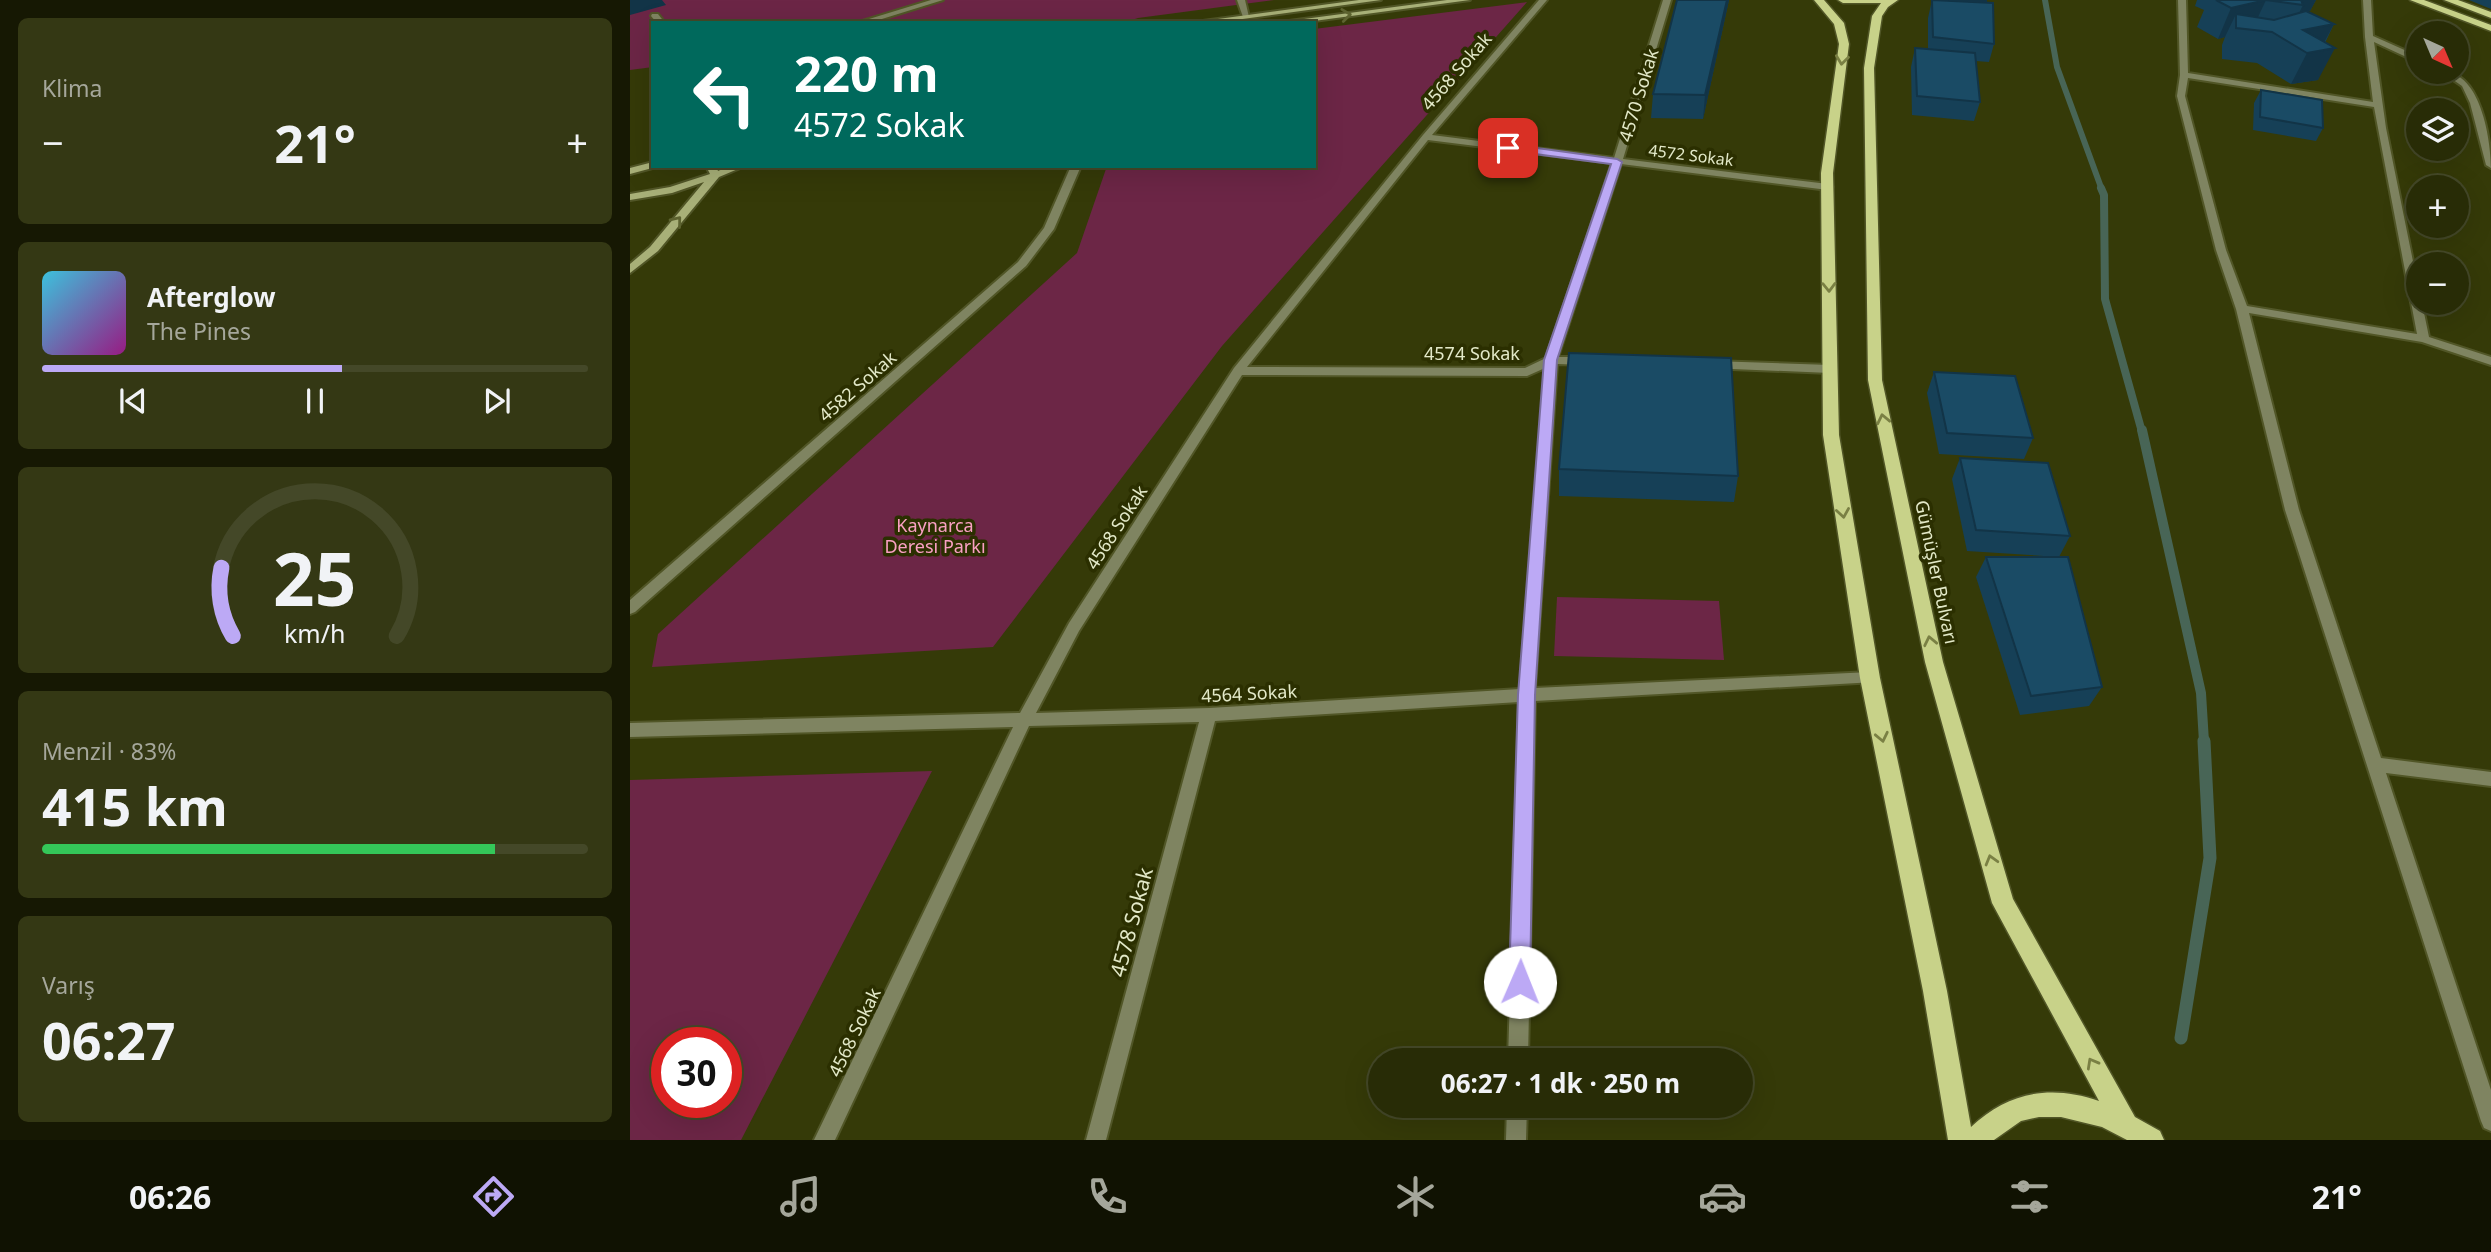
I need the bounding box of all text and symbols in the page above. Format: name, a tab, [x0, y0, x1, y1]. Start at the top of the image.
one-way arrow	[1340, 7, 1352, 22]
north arrow	[2406, 21, 2469, 84]
map controls	[2406, 21, 2469, 315]
street label: 4568 Sokak	[1415, 27, 1497, 115]
text: 220 m	[794, 40, 939, 106]
street label: 4570 Sokak	[1612, 45, 1664, 144]
icon: left	[679, 49, 770, 140]
one-way arrow	[1834, 55, 1849, 66]
text: Klima	[42, 72, 103, 104]
button: layers	[2406, 98, 2469, 161]
text: 4572 Sokak	[794, 103, 965, 146]
text: 21°	[274, 107, 356, 178]
text: −	[42, 116, 64, 168]
text: +	[566, 116, 588, 168]
pin	[1478, 118, 1538, 178]
icon: arrive	[1489, 129, 1527, 167]
street label: 4572 Sokak	[1647, 139, 1735, 171]
button: +	[2406, 175, 2469, 238]
one-way arrow	[668, 216, 681, 229]
button: −	[2406, 252, 2469, 315]
text: Afterglow	[147, 279, 275, 315]
one-way arrow	[1821, 282, 1837, 293]
text: The Pines	[147, 315, 251, 347]
street label: 4574 Sokak	[1424, 341, 1520, 365]
street label: 4582 Sokak	[813, 345, 901, 427]
icon: previous	[114, 382, 152, 420]
icon: pause	[296, 382, 334, 420]
icon: next	[478, 382, 516, 420]
one-way arrow	[1876, 413, 1891, 425]
street label: 4568 Sokak	[1080, 480, 1152, 574]
street label: Gümüşler Bulvarı	[1910, 498, 1964, 646]
one-way arrow	[1836, 507, 1851, 519]
park label: Kaynarca Deresi Parkı	[884, 513, 986, 558]
text: 25	[273, 528, 357, 627]
text: km/h	[284, 616, 346, 650]
one-way arrow	[1924, 635, 1938, 647]
street label: 4564 Sokak	[1200, 678, 1298, 707]
one-way arrow	[1874, 731, 1889, 743]
text: Menzil · 83%	[42, 735, 176, 767]
text: 415 km	[42, 770, 228, 841]
one-way arrow	[1985, 854, 2000, 866]
street label: 4578 Sokak	[1103, 864, 1159, 980]
position arrow	[1483, 945, 1557, 1019]
text: Varış	[42, 969, 95, 1001]
street label: 4568 Sokak	[822, 983, 886, 1080]
text: 06:27	[42, 1004, 176, 1075]
speed limit sign: 30	[651, 1027, 742, 1118]
one-way arrow	[2087, 1058, 2100, 1071]
text: 06:27 · 1 dk · 250 m	[1441, 1065, 1680, 1101]
icon: directions	[469, 1172, 518, 1221]
icon: music	[776, 1172, 825, 1221]
icon: phone	[1083, 1172, 1132, 1221]
icon: climate	[1391, 1172, 1440, 1221]
icon: car	[1698, 1172, 1747, 1221]
icon: filters	[2005, 1172, 2054, 1221]
text: 06:26	[129, 1175, 211, 1218]
text: 21°	[2312, 1175, 2362, 1218]

